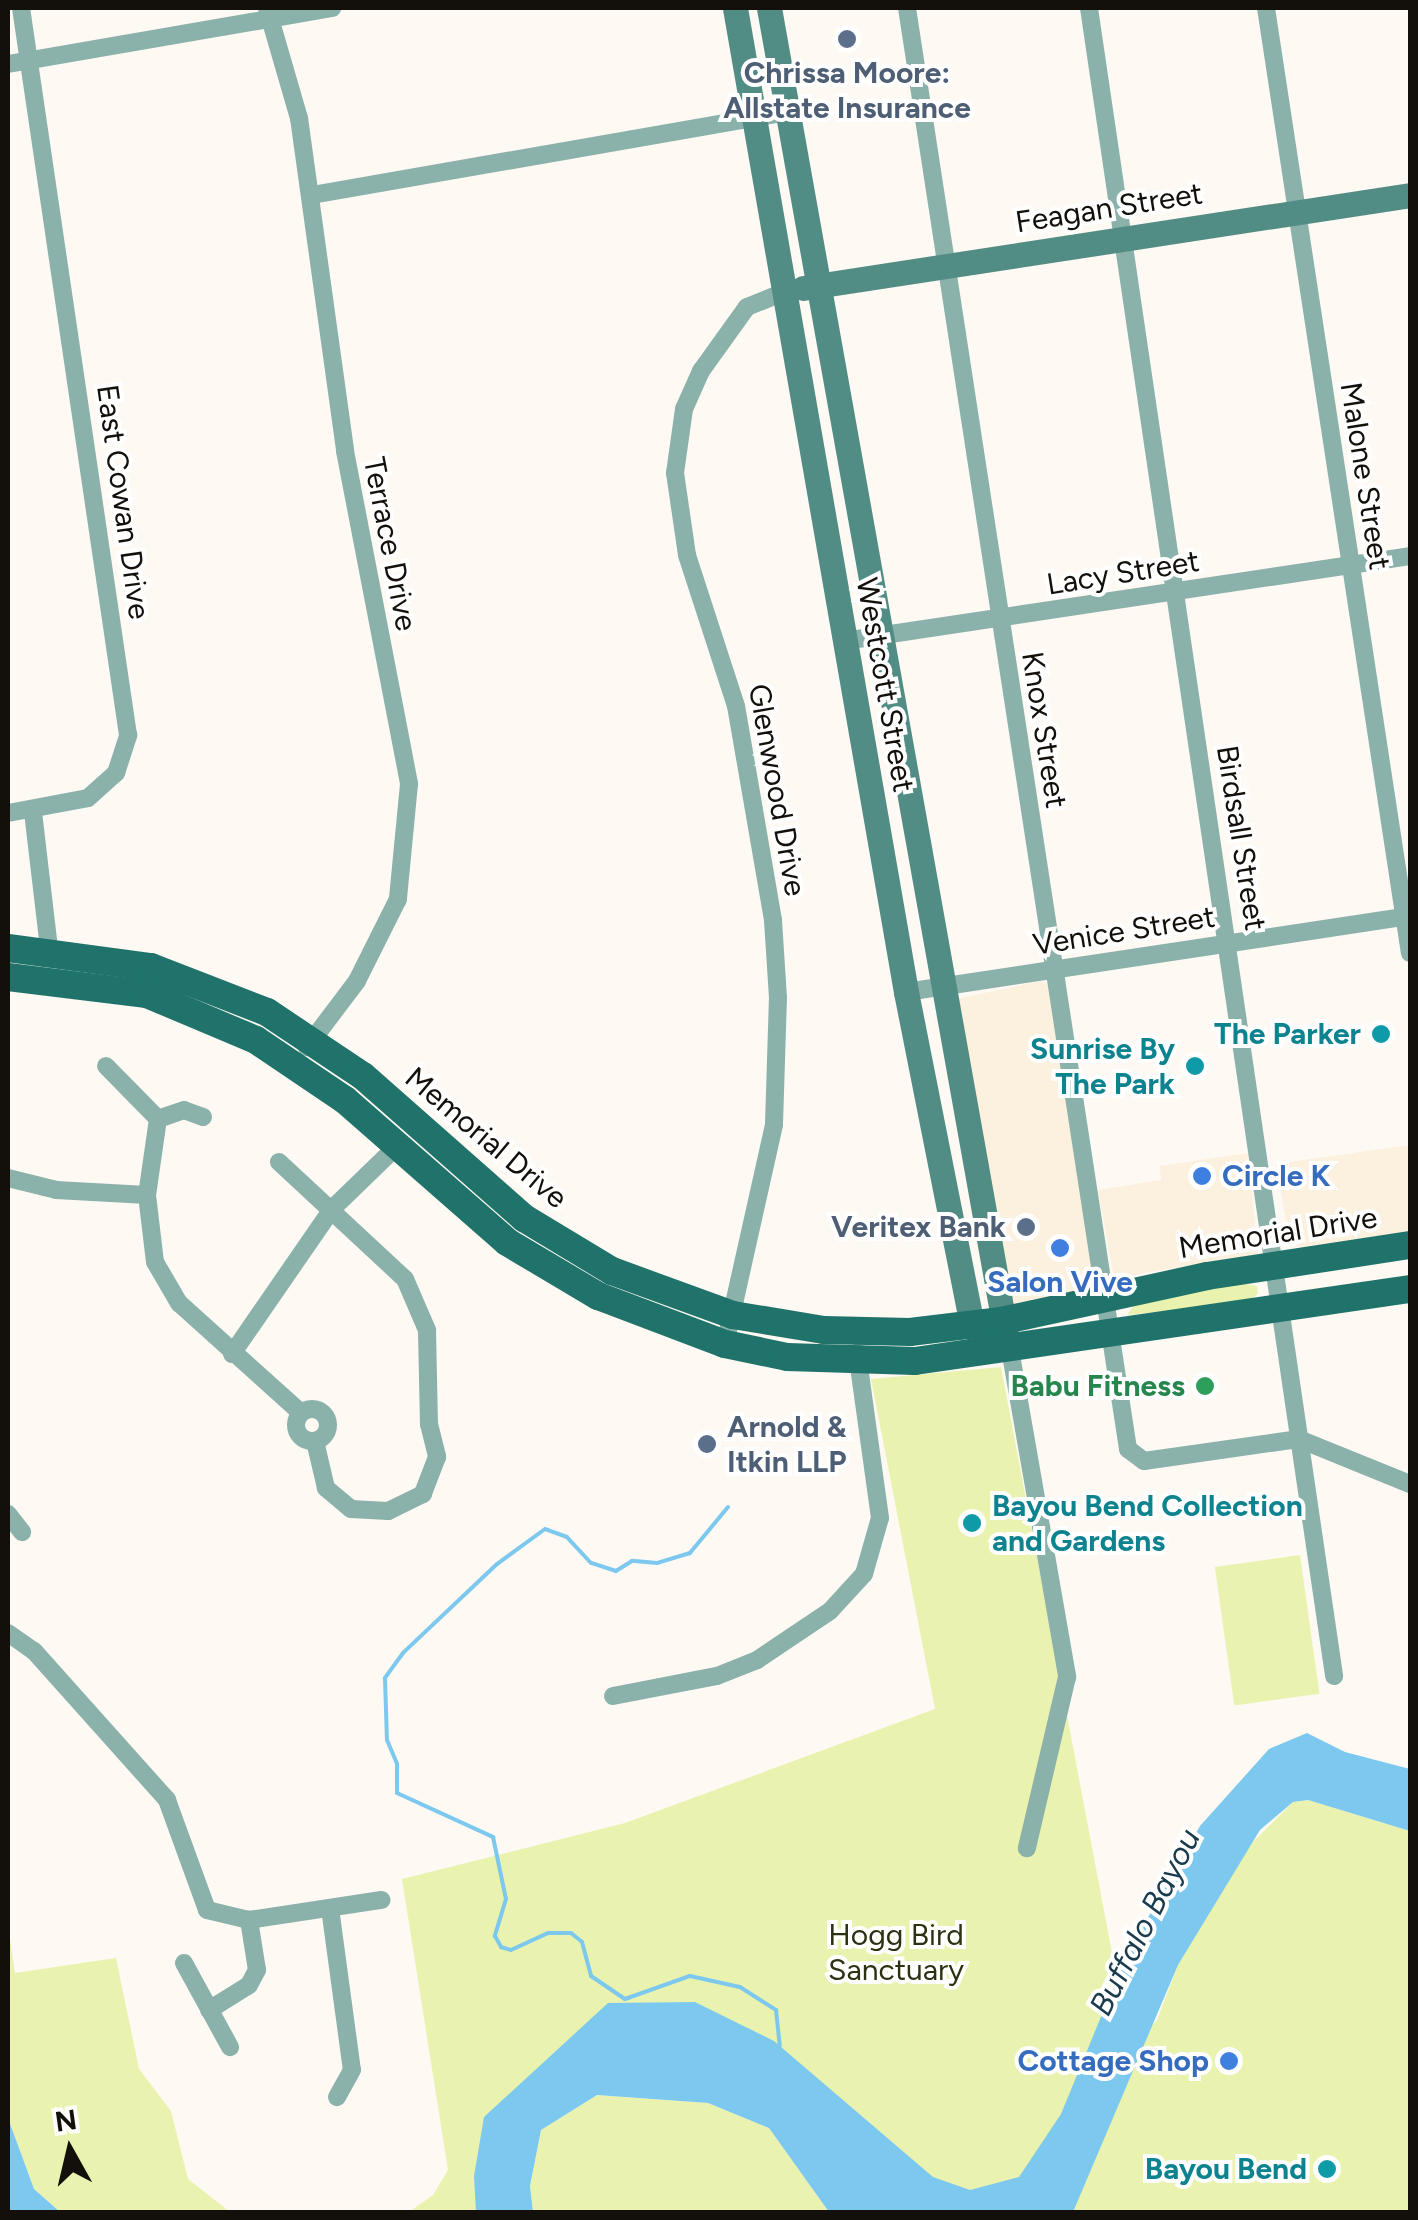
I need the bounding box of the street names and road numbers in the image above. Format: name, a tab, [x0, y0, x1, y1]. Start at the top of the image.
street label: Feagan Street	[1013, 175, 1205, 241]
street label: Malone Street	[1332, 380, 1398, 572]
street label: East Cowan Drive	[89, 382, 157, 622]
street label: Terrace Drive	[356, 454, 424, 634]
street label: Lacy Street	[1044, 543, 1202, 603]
street label: Westcott Street	[848, 575, 922, 795]
street label: Knox Street	[1014, 649, 1074, 811]
street label: Glenwood Drive	[741, 681, 813, 899]
street label: Birdsall Street	[1209, 743, 1273, 933]
street label: Venice Street	[1030, 899, 1218, 963]
street label: Memorial Drive	[398, 1060, 574, 1216]
street label: Memorial Drive	[1176, 1200, 1380, 1266]

